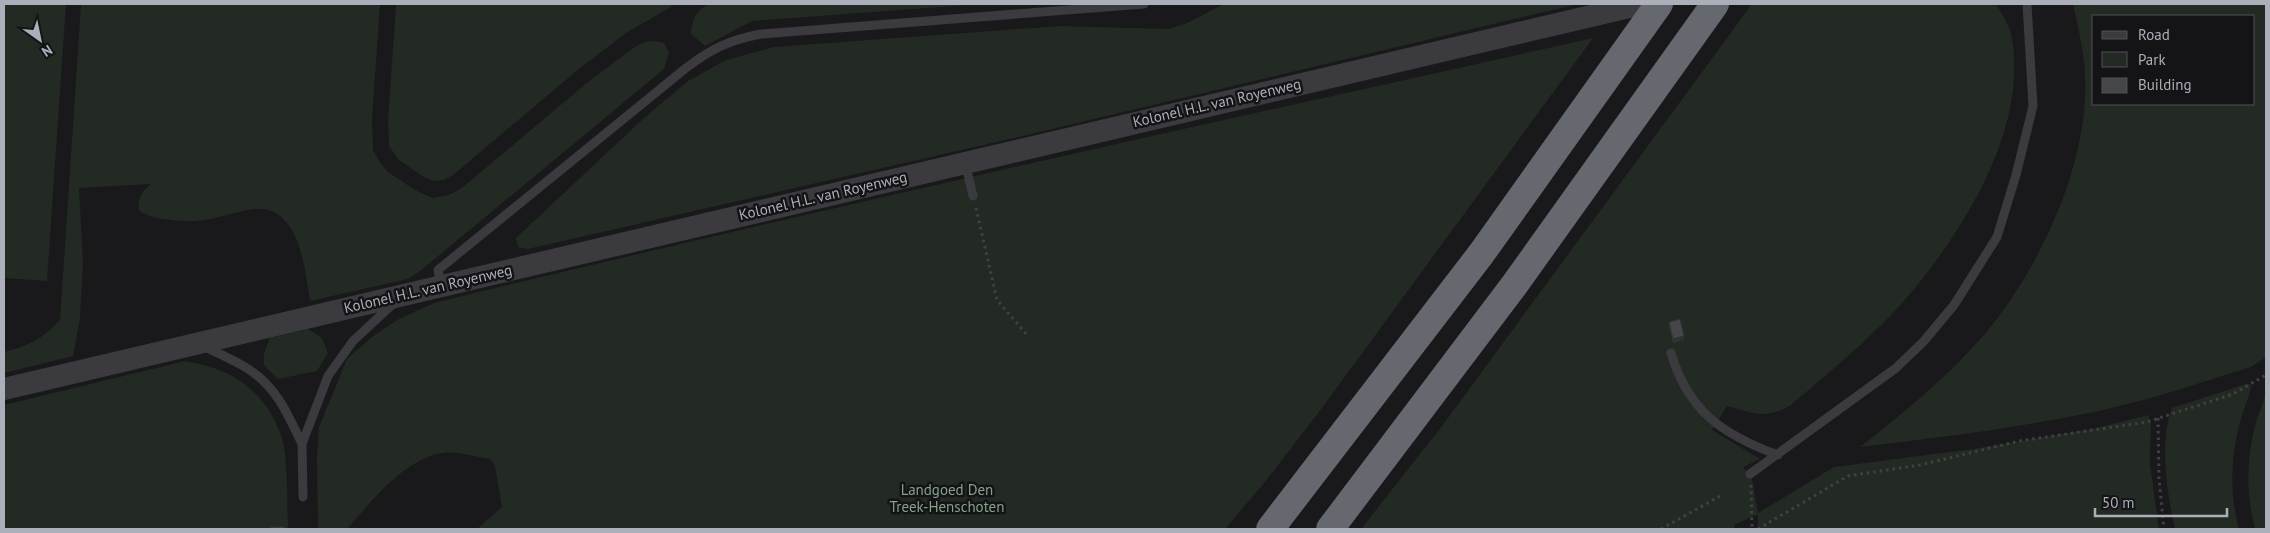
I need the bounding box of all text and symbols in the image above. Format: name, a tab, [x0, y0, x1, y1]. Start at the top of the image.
north arrow	[15, 15, 65, 65]
legend	[2092, 15, 2255, 105]
text: Road	[2138, 25, 2170, 44]
text: N	[38, 41, 56, 61]
text: Park	[2138, 50, 2166, 69]
street label: Kolonel H.L. van Royenweg	[1131, 74, 1303, 131]
text: Building	[2138, 75, 2192, 94]
street label: Kolonel H.L. van Royenweg	[737, 167, 909, 224]
street label: Kolonel H.L. van Royenweg	[342, 260, 514, 317]
park label: Landgoed Den Treek-Henschoten	[890, 480, 1004, 516]
scale bar	[2095, 486, 2228, 518]
text: 50 m	[2102, 493, 2135, 512]

